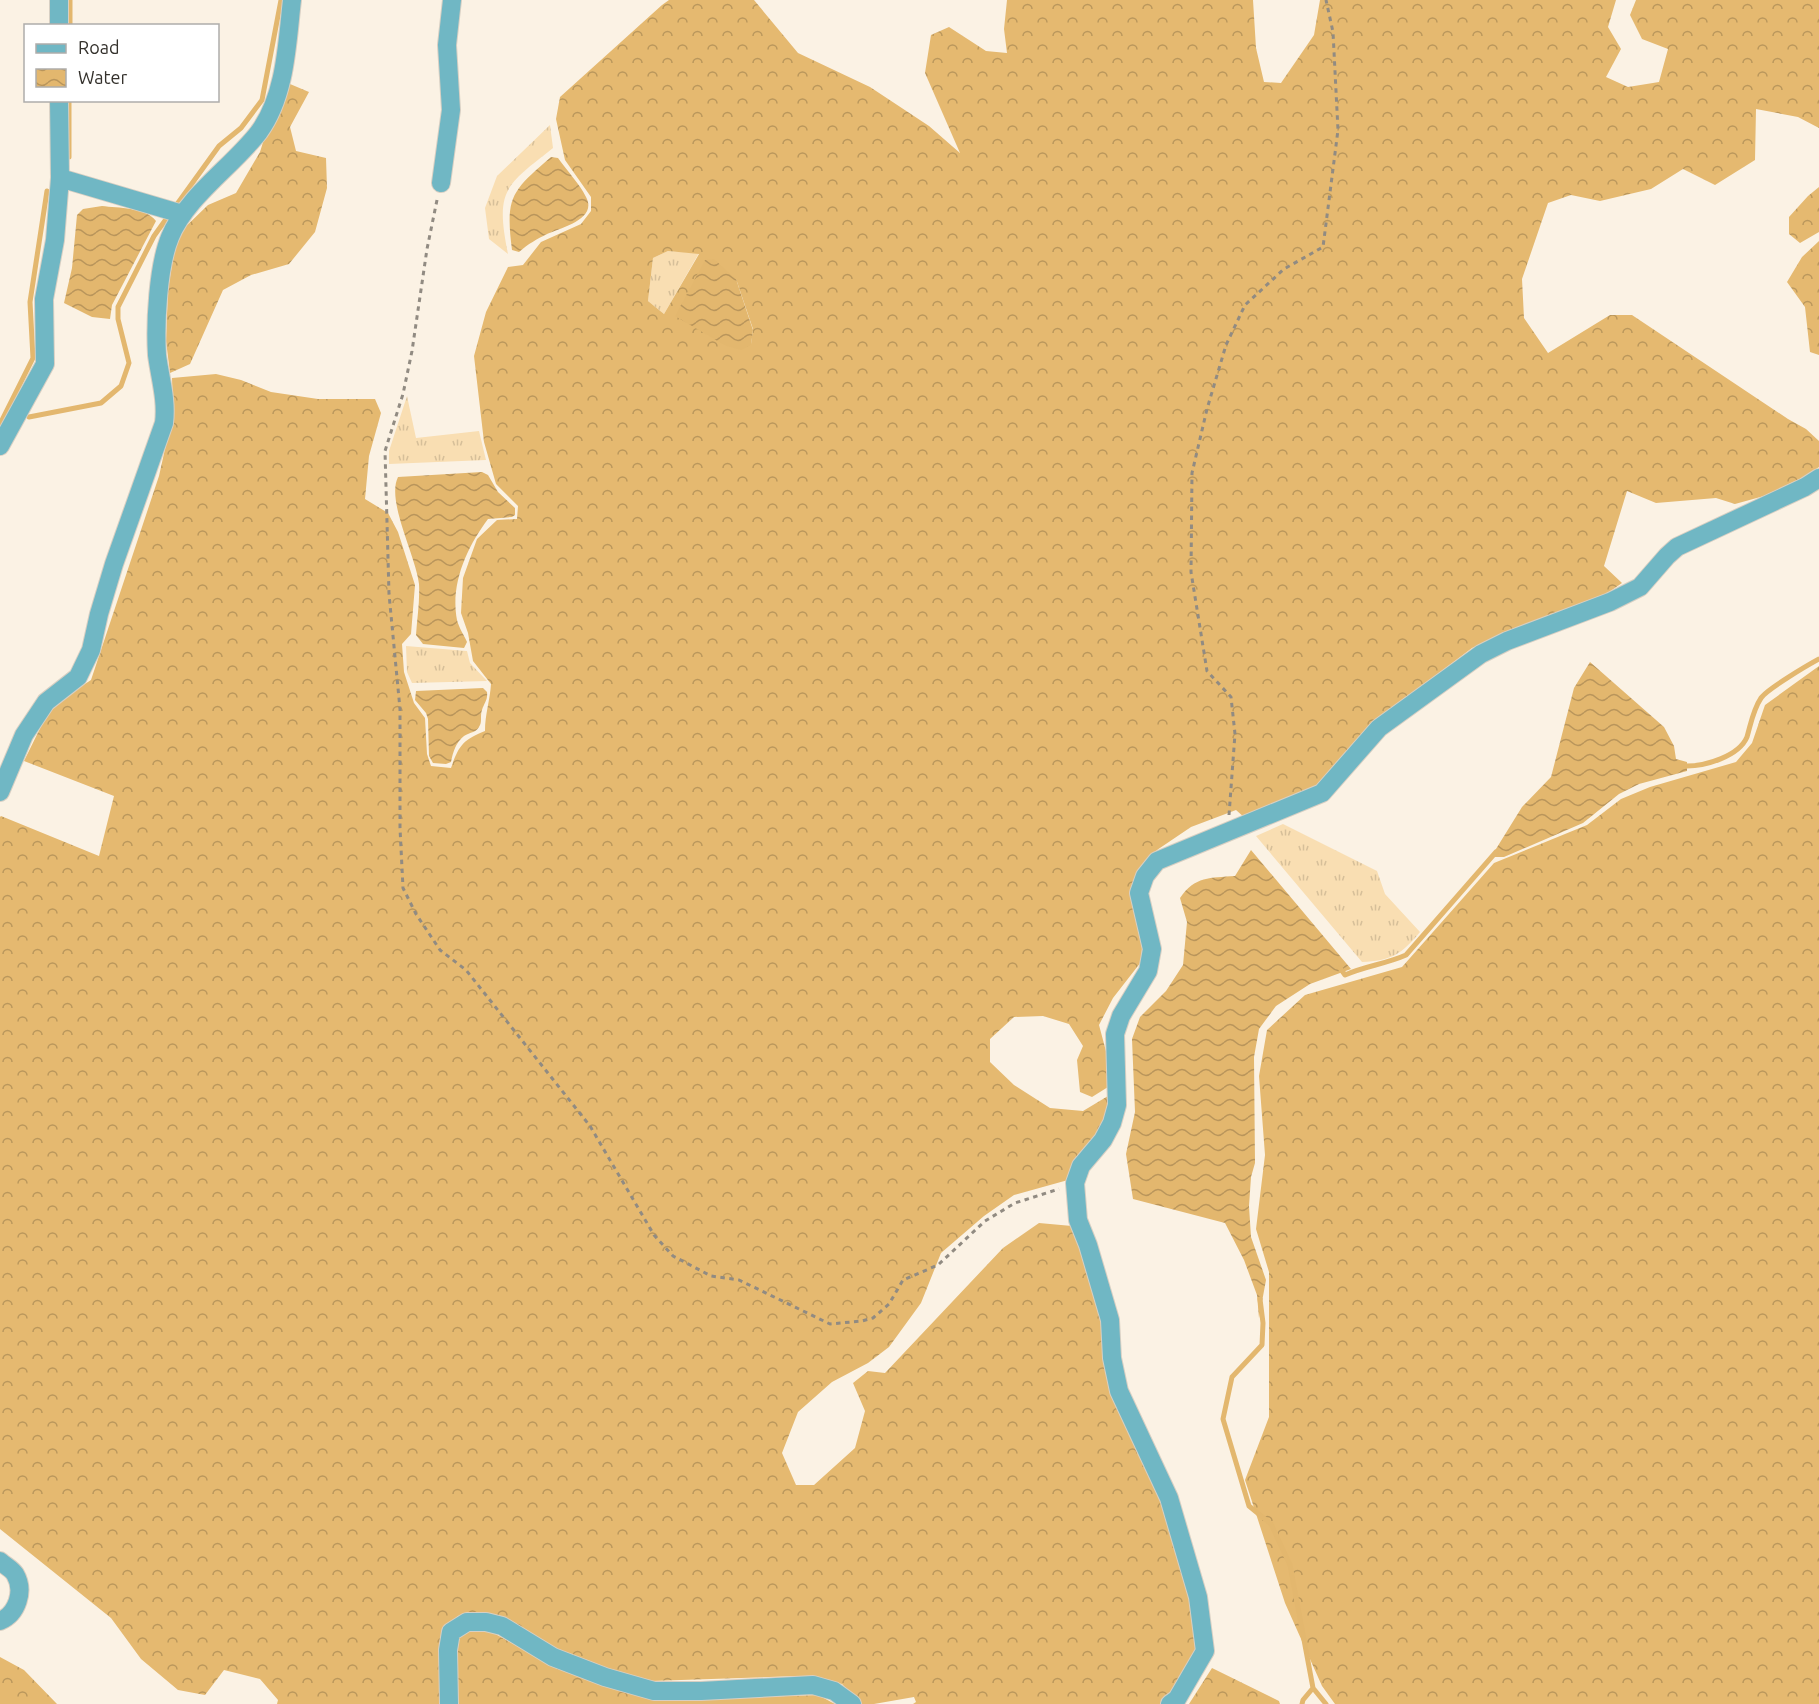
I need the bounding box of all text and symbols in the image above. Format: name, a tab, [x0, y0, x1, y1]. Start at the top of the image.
legend	[24, 24, 219, 102]
text: Road	[78, 37, 120, 57]
text: Water	[78, 67, 128, 87]

